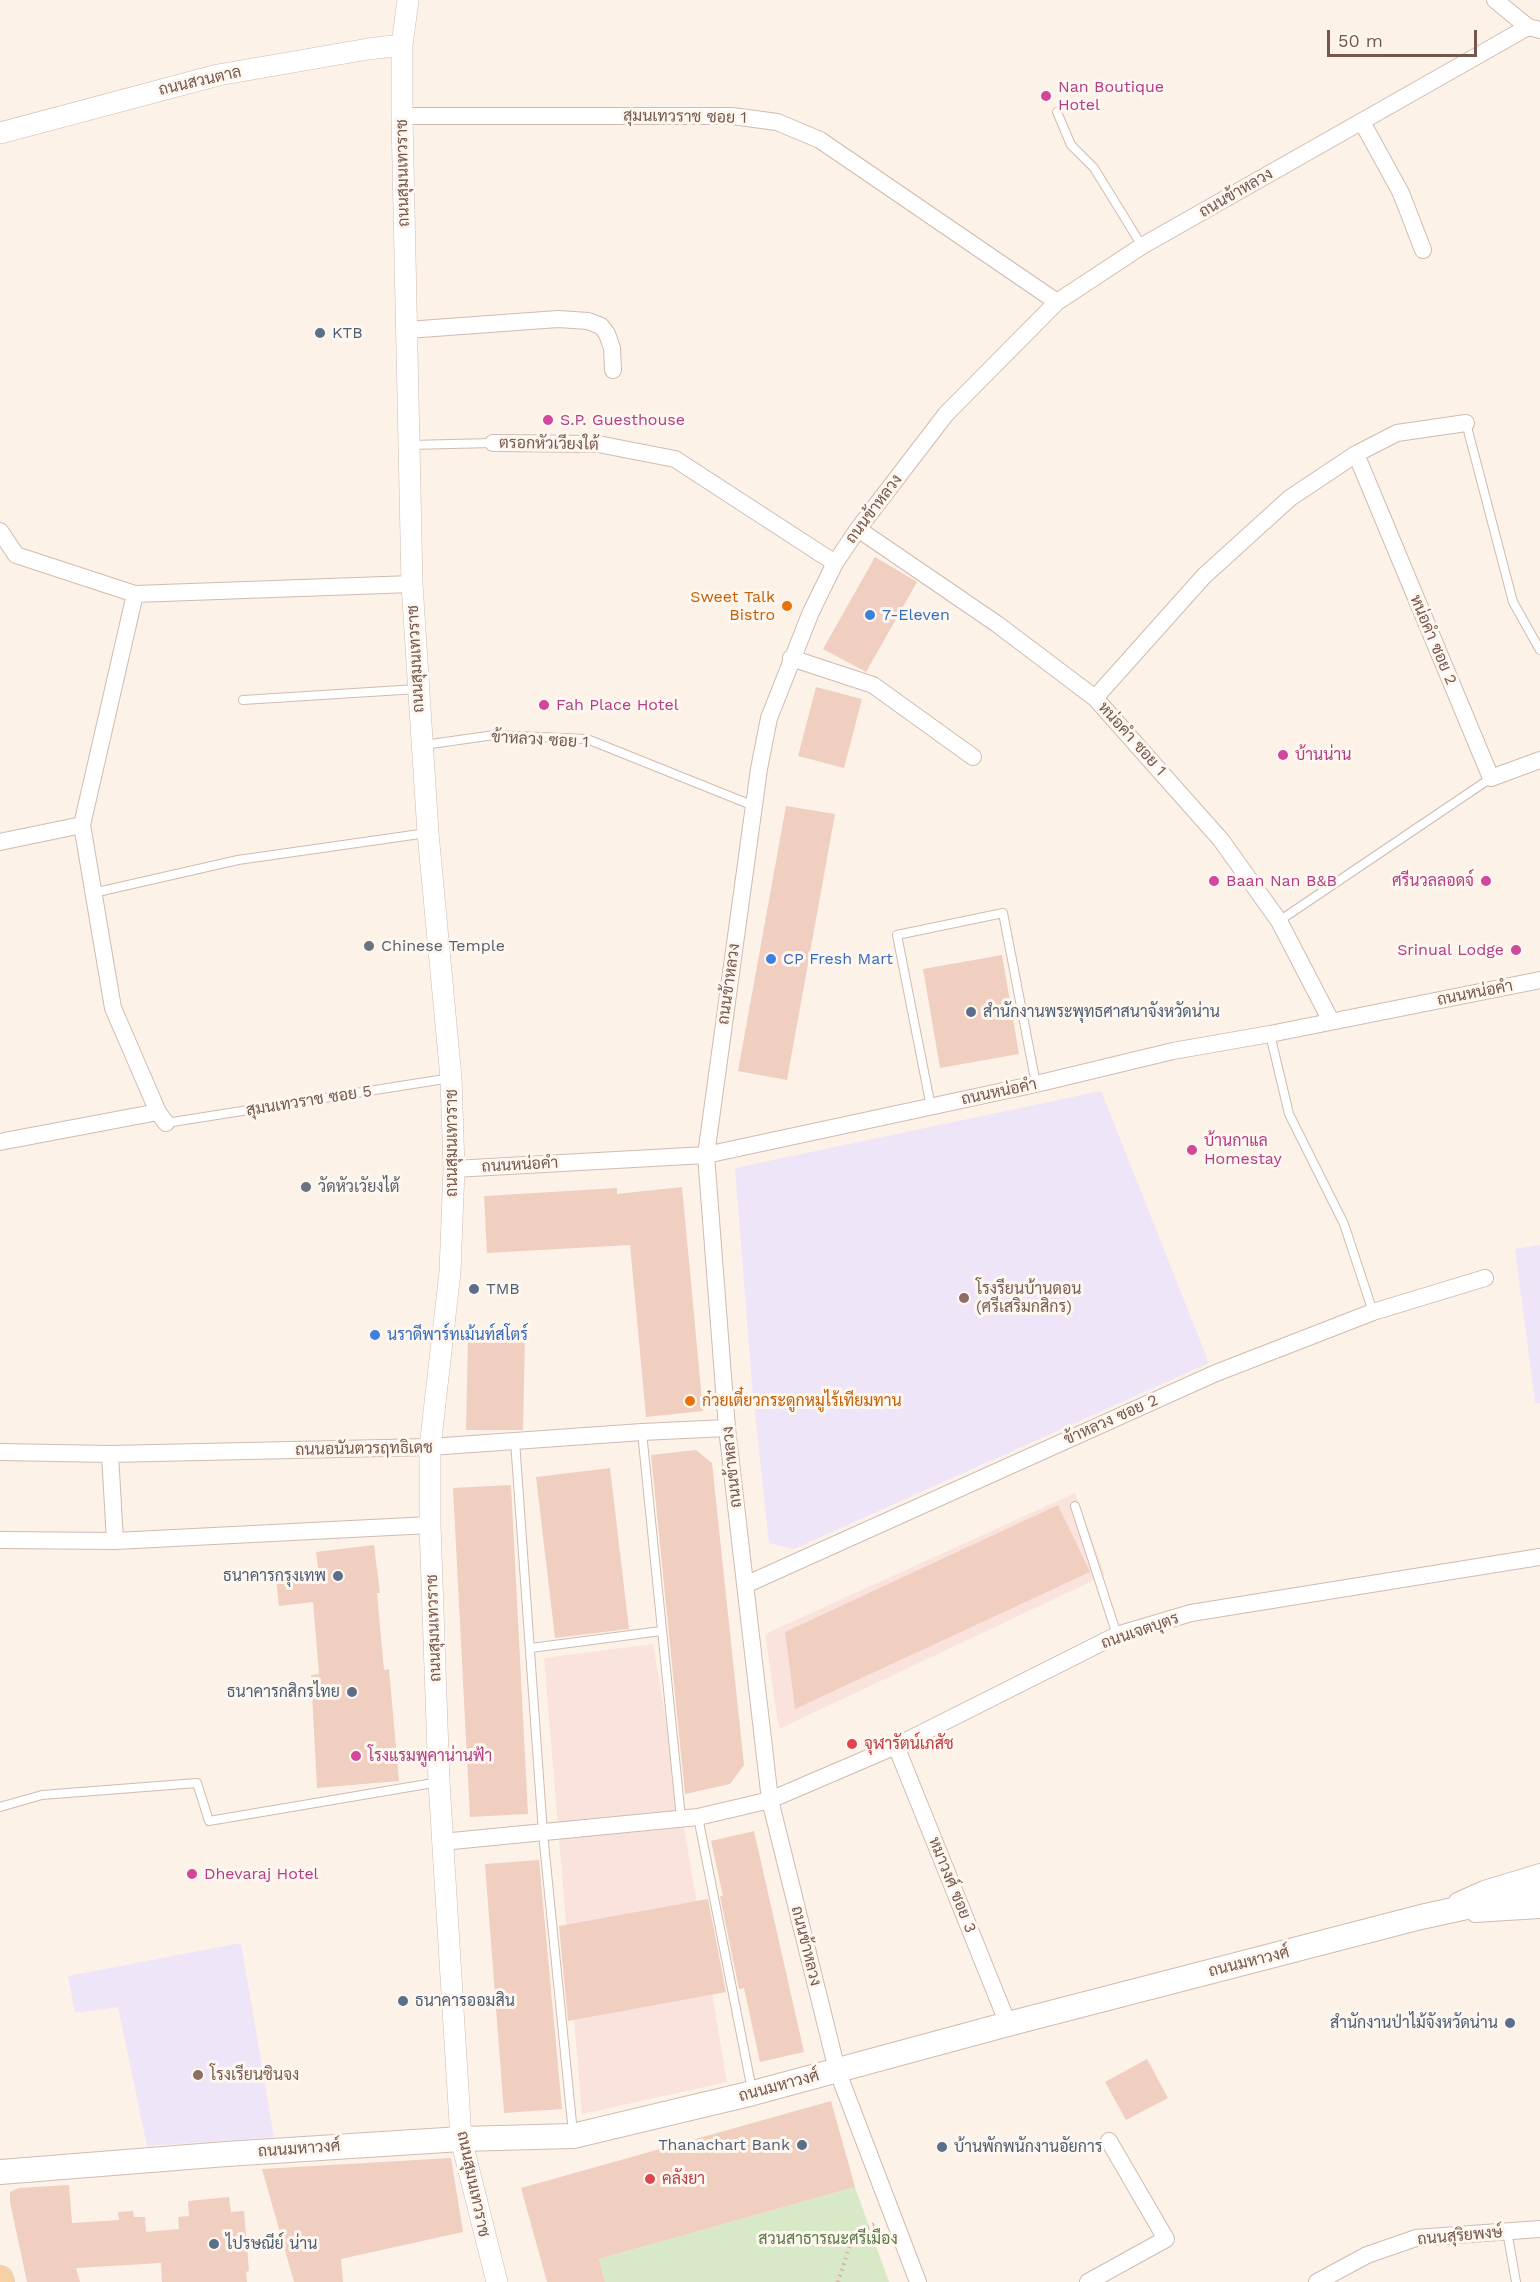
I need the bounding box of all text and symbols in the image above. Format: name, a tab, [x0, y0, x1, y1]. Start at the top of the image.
scale bar	[1330, 18, 1480, 56]
text: 50 m	[1338, 30, 1383, 51]
street label: ถนนสวนตาล	[157, 62, 243, 100]
place label: Nan Boutique Hotel	[1058, 77, 1164, 115]
marker: Nan Boutique Hotel	[1039, 89, 1053, 103]
street label: สุมนเทวราช ซอย 1	[623, 106, 747, 128]
street label: ถนนสุมนเทวราช	[392, 119, 414, 227]
street label: ถนนข้าหลวง	[1196, 164, 1276, 222]
place label: KTB	[332, 323, 363, 343]
marker: KTB	[313, 326, 327, 340]
place label: S.P. Guesthouse	[560, 410, 685, 430]
marker: S.P. Guesthouse	[541, 413, 555, 427]
street label: ตรอกหัวเวียงใต้	[499, 434, 599, 454]
street label: ถนนข้าหลวง	[842, 471, 906, 547]
place label: Sweet Talk Bistro	[690, 587, 775, 625]
street label: หน่อคำ ซอย 2	[1405, 592, 1461, 688]
marker: Sweet Talk Bistro	[780, 599, 794, 613]
street label: ถนนสุมนเทวราช	[404, 605, 428, 713]
place label: 7-Eleven	[882, 605, 950, 625]
marker: 7-Eleven	[863, 608, 877, 622]
place label: Fah Place Hotel	[556, 695, 679, 715]
marker: Fah Place Hotel	[537, 698, 551, 712]
street label: หน่อคำ ซอย 1	[1094, 698, 1170, 780]
street label: ข้าหลวง ซอย 1	[491, 728, 589, 752]
place label: บ้านน่าน	[1295, 745, 1351, 765]
marker: บ้านน่าน	[1276, 748, 1290, 762]
place label: Baan Nan B&B	[1226, 871, 1337, 891]
place label: ศรีนวลลอดจ์	[1392, 871, 1474, 891]
marker: Baan Nan B&B	[1207, 874, 1221, 888]
marker: ศรีนวลลอดจ์	[1479, 874, 1493, 888]
place label: Chinese Temple	[381, 936, 505, 956]
marker: Chinese Temple	[362, 939, 376, 953]
place label: Srinual Lodge	[1397, 940, 1504, 960]
street label: ถนนข้าหลวง	[714, 942, 744, 1026]
marker: Srinual Lodge	[1509, 943, 1523, 957]
place label: CP Fresh Mart	[783, 949, 893, 969]
marker: CP Fresh Mart	[764, 952, 778, 966]
street label: ถนนหน่อคำ	[1435, 976, 1515, 1010]
place label: สำนักงานพระพุทธศาสนาจังหวัดน่าน	[983, 1002, 1220, 1022]
marker: สำนักงานพระพุทธศาสนาจังหวัดน่าน	[964, 1005, 978, 1019]
street label: ถนนหน่อคำ	[959, 1075, 1039, 1109]
street label: สุมนเทวราช ซอย 5	[245, 1082, 373, 1120]
street label: ถนนสุมนเทวราช	[442, 1089, 462, 1197]
place label: บ้านกาแล Homestay	[1204, 1131, 1282, 1169]
marker: บ้านกาแล Homestay	[1185, 1143, 1199, 1157]
street label: ถนนหน่อคำ	[481, 1153, 559, 1177]
place label: วัดหัวเวัยงไต้	[318, 1177, 400, 1197]
marker: วัดหัวเวัยงไต้	[299, 1180, 313, 1194]
place label: TMB	[486, 1279, 520, 1299]
place label: โรงรียนบ้านดอน (ศรีเสริมกสิกร)	[976, 1279, 1081, 1317]
marker: TMB	[467, 1282, 481, 1296]
marker: โรงรียนบ้านดอน (ศรีเสริมกสิกร)	[957, 1291, 971, 1305]
place label: นราดีพาร์ทเม้นท์สโตร์	[387, 1325, 528, 1345]
marker: นราดีพาร์ทเม้นท์สโตร์	[368, 1328, 382, 1342]
place label: ก๋วยเตี๋ยวกระดูกหมูไร้เทียมทาน	[702, 1391, 902, 1411]
street label: ข้าหลวง ซอย 2	[1061, 1391, 1161, 1449]
marker: ก๋วยเตี๋ยวกระดูกหมูไร้เทียมทาน	[683, 1394, 697, 1408]
street label: ถนนข้าหลวง	[718, 1425, 746, 1509]
street label: ถนนอนันตวรฤทธิเดช	[295, 1438, 433, 1460]
place label: ธนาคารกรุงเทพ	[223, 1566, 326, 1586]
marker: ธนาคารกรุงเทพ	[331, 1569, 345, 1583]
street label: ถนนสุมนเทวราช	[423, 1574, 445, 1682]
street label: ถนนเจตบุตร	[1099, 1609, 1181, 1653]
place label: ธนาคารกสิกรไทย	[227, 1682, 340, 1702]
marker: ธนาคารกสิกรไทย	[345, 1685, 359, 1699]
place label: จุฬารัตน์เภสัช	[864, 1734, 954, 1754]
marker: จุฬารัตน์เภสัช	[845, 1737, 859, 1751]
place label: โรงแรมพูคาน่านฟ้า	[368, 1746, 492, 1766]
marker: โรงแรมพูคาน่านฟ้า	[349, 1749, 363, 1763]
street label: หมาวงศ์ ซอย 3	[924, 1834, 980, 1936]
place label: Dhevaraj Hotel	[204, 1864, 319, 1884]
marker: Dhevaraj Hotel	[185, 1867, 199, 1881]
street label: ถนนข้าหลวง	[787, 1904, 825, 1988]
street label: ถนนมหาวงศ์	[1207, 1943, 1291, 1981]
place label: ธนาคารออมสิน	[415, 1991, 515, 2011]
marker: ธนาคารออมสิน	[396, 1994, 410, 2008]
place label: สำนักงานป่าไม้จังหวัดน่าน	[1330, 2013, 1498, 2033]
marker: สำนักงานป่าไม้จังหวัดน่าน	[1503, 2016, 1517, 2030]
place label: โรงเรียนซินจง	[210, 2065, 299, 2085]
street label: ถนนมหาวงศ์	[737, 2066, 821, 2106]
marker: โรงเรียนซินจง	[191, 2068, 205, 2082]
street label: ถนนสุมนเทวราช	[452, 2129, 494, 2239]
place label: Thanachart Bank	[658, 2135, 790, 2155]
street label: ถนนมหาวงศ์	[257, 2137, 341, 2161]
place label: บ้านพักพนักงานอัยการ	[954, 2137, 1102, 2157]
marker: Thanachart Bank	[795, 2138, 809, 2152]
marker: บ้านพักพนักงานอัยการ	[935, 2140, 949, 2154]
place label: คลังยา	[662, 2169, 705, 2189]
marker: คลังยา	[643, 2172, 657, 2186]
street label: ถนนสุริยพงษ์	[1417, 2223, 1503, 2249]
park label: สวนสาธารณะศรีเมือง	[758, 2229, 898, 2249]
place label: ไปรษณีย์ น่าน	[226, 2234, 317, 2254]
marker: ไปรษณีย์ น่าน	[207, 2237, 221, 2251]

